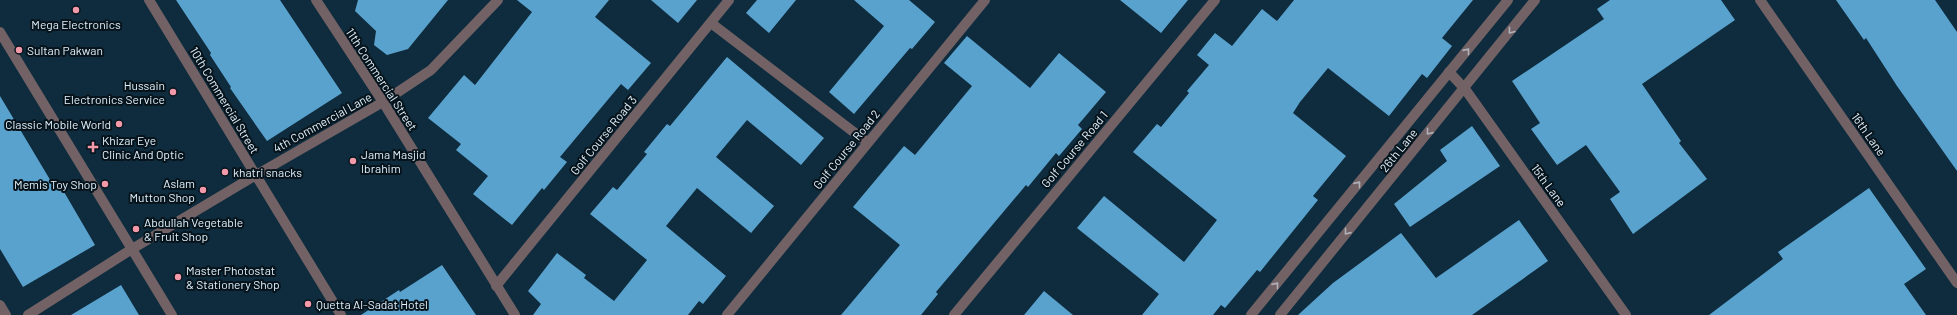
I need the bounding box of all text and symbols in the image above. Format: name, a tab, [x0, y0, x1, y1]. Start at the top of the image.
marker: Mega Electronics	[71, 5, 81, 15]
place label: Mega Electronics	[31, 17, 121, 31]
street label: 11th Commercial Street	[344, 25, 420, 133]
one-way arrow	[1509, 26, 1516, 33]
place label: Sultan Pakwan	[27, 43, 103, 57]
street label: 10th Commercial Street	[188, 44, 262, 156]
marker: Sultan Pakwan	[14, 45, 24, 55]
one-way arrow	[1462, 48, 1469, 55]
place label: Hussain Electronics Service	[64, 78, 165, 106]
marker: Hussain Electronics Service	[168, 87, 178, 97]
street label: 4th Commercial Lane	[270, 89, 374, 155]
street label: Golf Course Road 3	[567, 93, 639, 177]
street label: Golf Course Road 2	[810, 107, 882, 191]
street label: Golf Course Road 1	[1038, 108, 1110, 190]
street label: 16th Lane	[1849, 110, 1889, 158]
place label: Classic Mobile World	[5, 117, 111, 131]
marker: Classic Mobile World	[114, 119, 124, 129]
street label: 26th Lane	[1376, 126, 1420, 174]
one-way arrow	[1427, 127, 1434, 134]
place label: Khizar Eye Clinic And Optic	[102, 133, 184, 161]
marker: Khizar Eye Clinic And Optic	[87, 141, 99, 153]
place label: Jama Masjid Ibrahim	[361, 147, 426, 175]
marker: Jama Masjid Ibrahim	[348, 156, 358, 166]
street label: 15th Lane	[1529, 161, 1569, 209]
place label: khatri snacks	[233, 165, 302, 179]
marker: khatri snacks	[220, 167, 230, 177]
place label: Aslam Mutton Shop	[129, 176, 195, 204]
place label: Memis Toy Shop	[14, 177, 97, 191]
marker: Memis Toy Shop	[100, 179, 110, 189]
one-way arrow	[1353, 181, 1360, 188]
marker: Aslam Mutton Shop	[198, 185, 208, 195]
place label: Abdullah Vegetable & Fruit Shop	[144, 215, 243, 243]
marker: Abdullah Vegetable & Fruit Shop	[131, 224, 141, 234]
one-way arrow	[1345, 228, 1352, 235]
place label: Master Photostat & Stationery Shop	[186, 263, 280, 291]
marker: Master Photostat & Stationery Shop	[173, 272, 183, 282]
one-way arrow	[1271, 282, 1278, 289]
place label: Quetta Al-Sadat Hotel	[316, 297, 428, 311]
marker: Quetta Al-Sadat Hotel	[303, 299, 313, 309]

